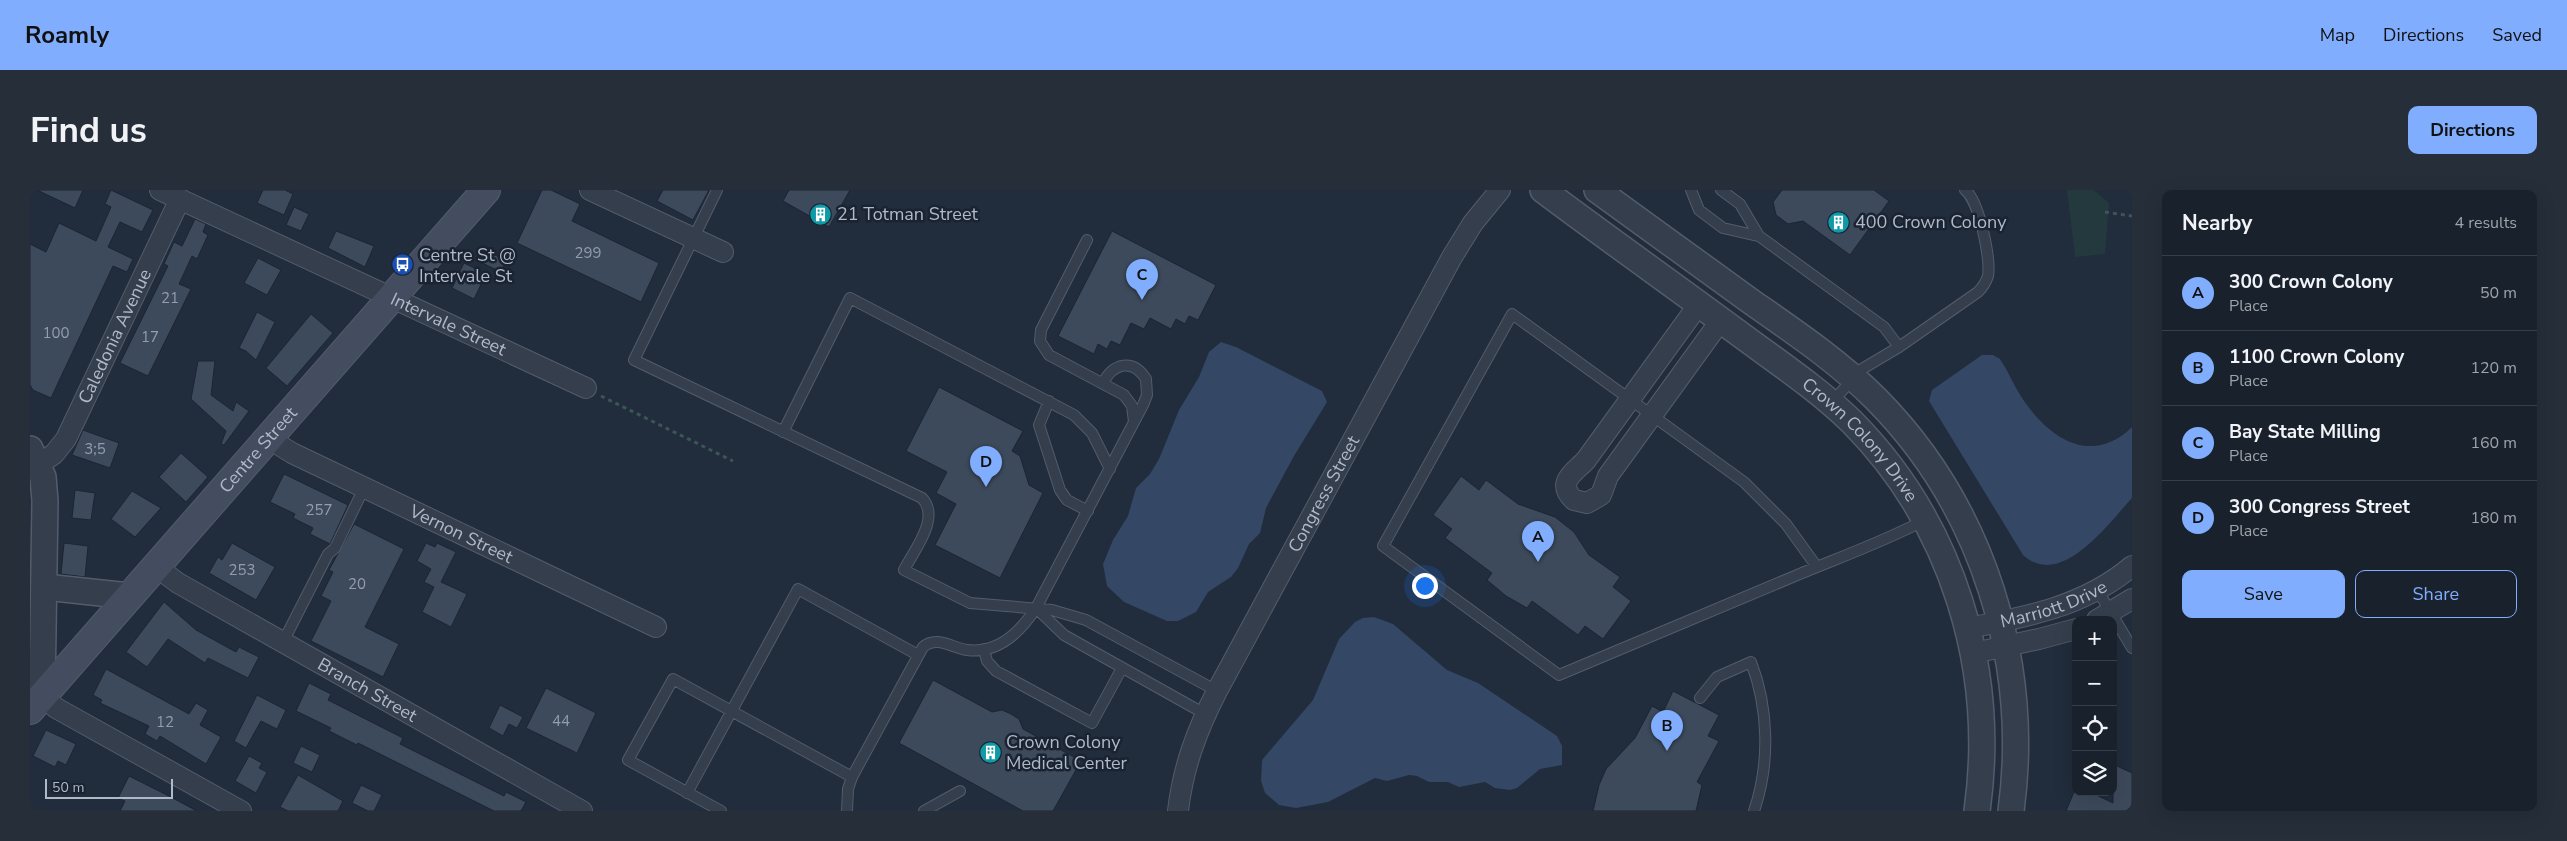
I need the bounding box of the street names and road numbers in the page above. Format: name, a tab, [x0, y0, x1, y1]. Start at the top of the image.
street label: Caledonia Avenue	[73, 265, 157, 408]
street label: Intervale Street	[387, 287, 511, 362]
street label: Crown Colony Drive	[1797, 372, 1924, 506]
street label: Centre Street	[214, 401, 303, 498]
street label: Congress Street	[1282, 431, 1365, 557]
street label: Vernon Street	[405, 499, 518, 569]
street label: Marriott Drive	[1998, 575, 2111, 633]
street label: Branch Street	[313, 652, 422, 728]

